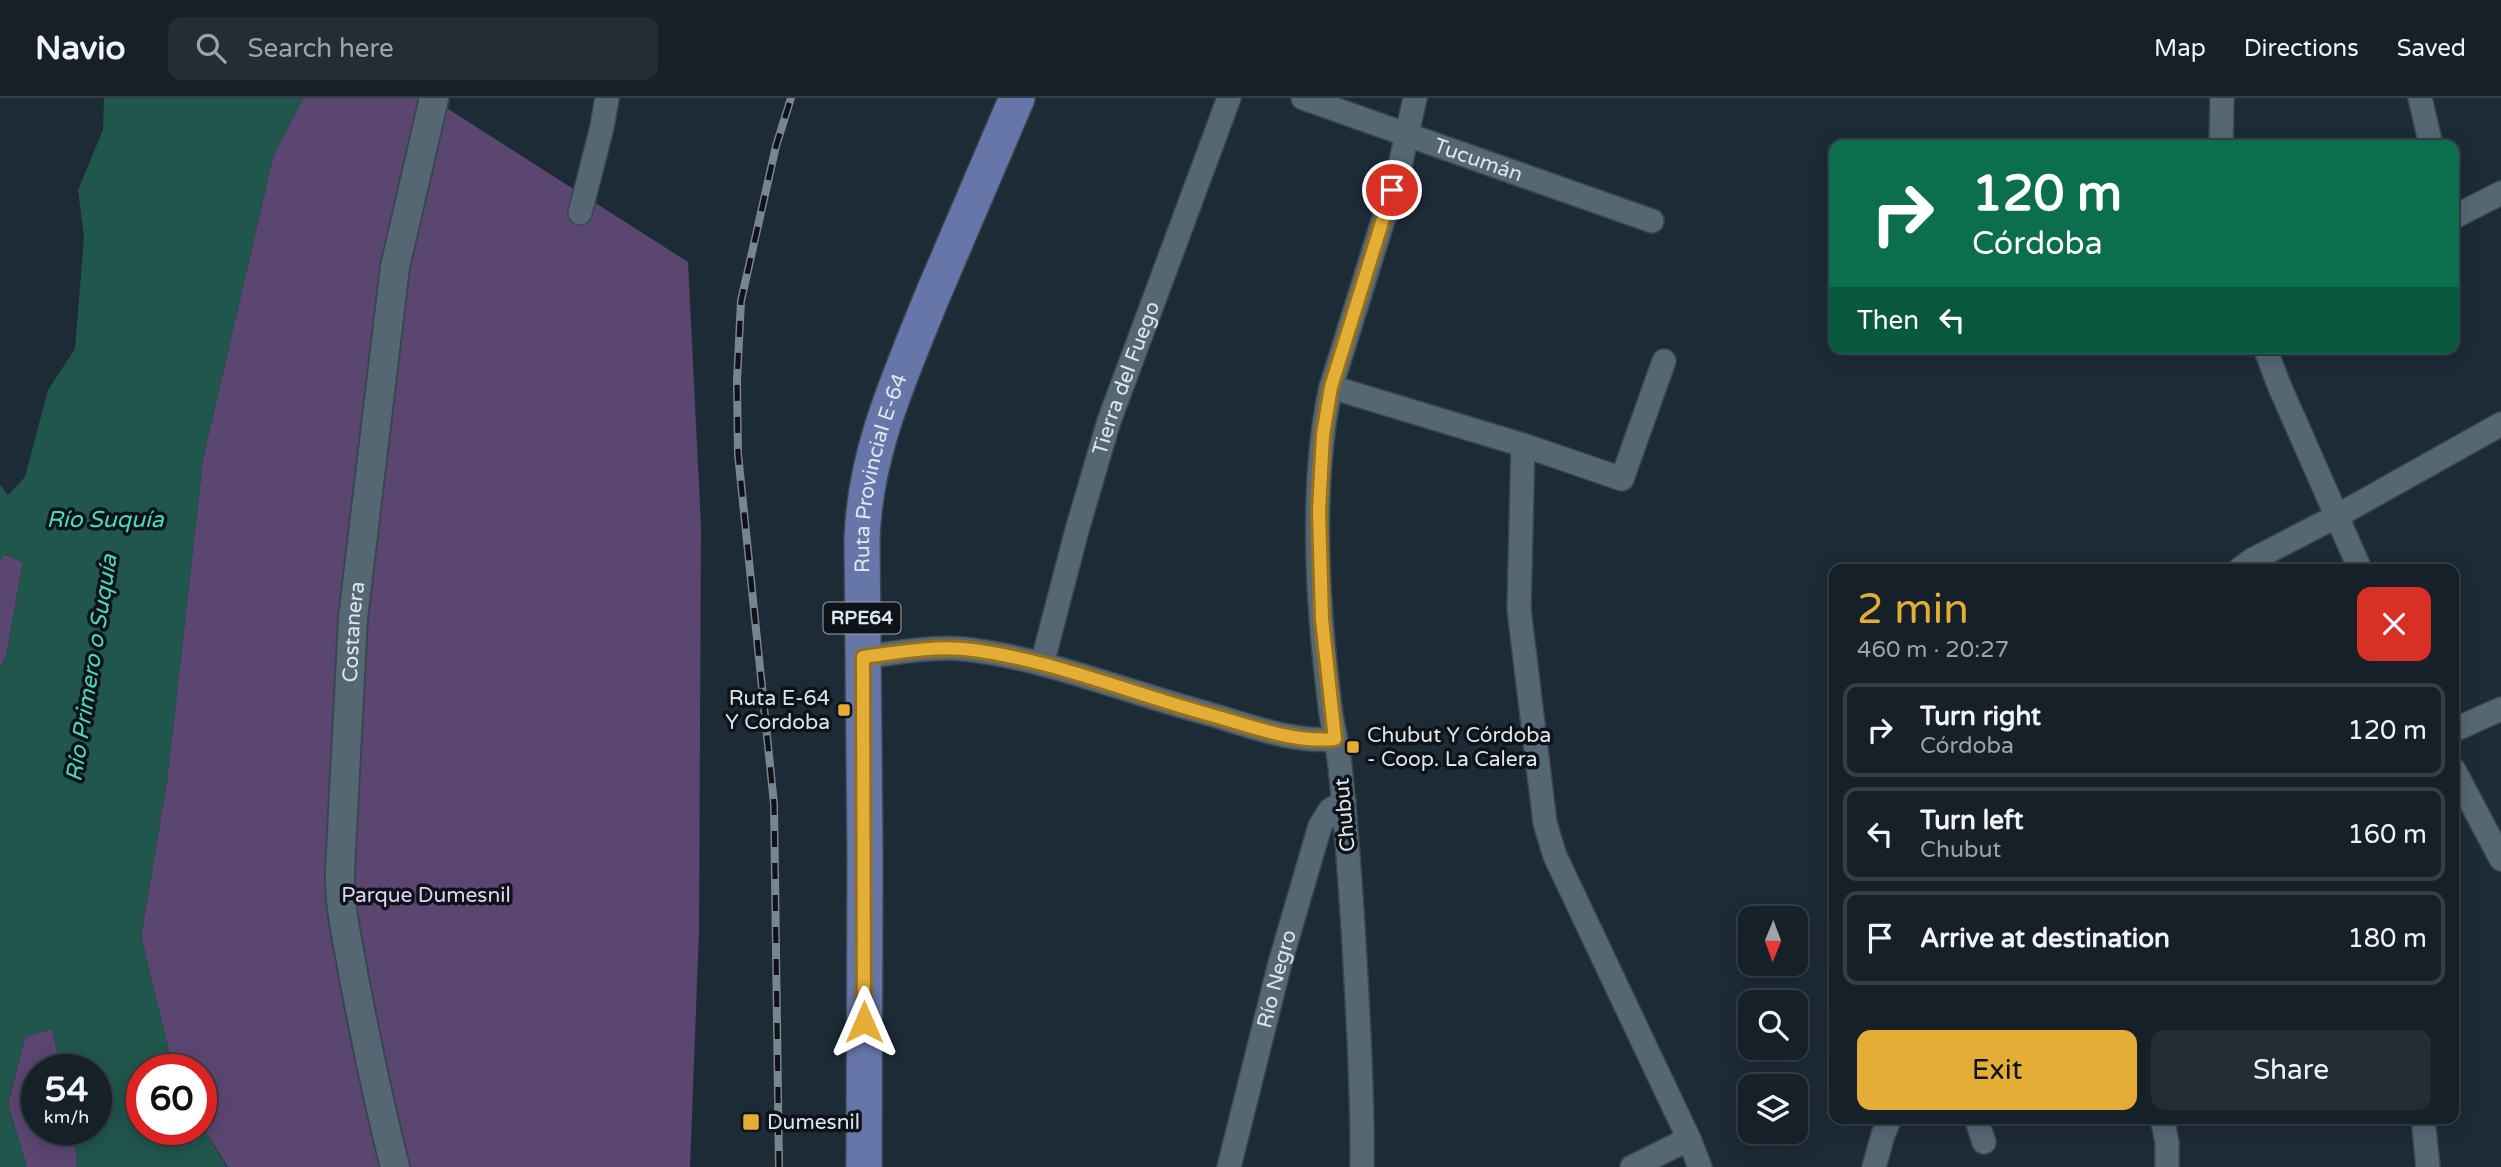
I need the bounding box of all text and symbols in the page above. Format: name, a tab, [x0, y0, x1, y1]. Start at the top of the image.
search box	[168, 17, 658, 80]
text: Navio	[35, 29, 126, 68]
icon: search	[192, 29, 230, 67]
text: Search here	[248, 33, 394, 64]
text: Map	[2154, 34, 2206, 63]
text: Directions	[2244, 34, 2359, 63]
text: Saved	[2397, 34, 2466, 63]
street label: Tucumán	[1431, 133, 1526, 187]
pin	[1362, 160, 1422, 220]
text: 120 m	[1972, 165, 2122, 224]
icon: right	[1857, 168, 1948, 259]
icon: arrive	[1373, 171, 1411, 209]
text: Córdoba	[1972, 225, 2103, 263]
street label: Tierra del Fuego	[1087, 298, 1165, 458]
icon: left	[1933, 301, 1971, 339]
text: Then	[1857, 305, 1919, 336]
street label: Ruta Provincial E-64	[849, 370, 912, 573]
water label: Río Suquía	[46, 506, 165, 534]
water label: Río Primero o Suquía	[60, 551, 124, 784]
street label: Costanera	[337, 580, 370, 683]
text: 2 min	[1857, 584, 1969, 635]
button: close	[2357, 587, 2431, 661]
road number: RPE64	[824, 603, 900, 634]
text: 460 m · 20:27	[1857, 636, 2009, 664]
place label: Ruta E-64 Y Cordoba	[725, 686, 830, 735]
text: Turn right	[1920, 701, 2041, 732]
marker: Ruta E-64 Y Cordoba	[836, 702, 852, 718]
icon: right	[1861, 711, 1899, 749]
text: 120 m	[2347, 715, 2427, 746]
place label: Chubut Y Córdoba - Coop. La Calera	[1367, 723, 1551, 772]
text: Córdoba	[1920, 732, 2014, 760]
marker: Chubut Y Córdoba - Coop. La Calera	[1345, 739, 1361, 755]
street label: Chubut	[1329, 777, 1361, 853]
text: Turn left	[1920, 805, 2023, 836]
icon: left	[1861, 815, 1899, 853]
text: 160 m	[2347, 819, 2427, 850]
text: Chubut	[1920, 836, 2001, 864]
park label: Parque Dumesnil	[341, 883, 511, 908]
north arrow	[1738, 906, 1808, 976]
map controls	[1738, 906, 1808, 1144]
icon: arrive	[1861, 919, 1899, 957]
text: Arrive at destination	[1920, 923, 2170, 954]
text: 180 m	[2347, 923, 2427, 954]
street label: Río Negro	[1252, 927, 1302, 1031]
position arrow	[827, 985, 901, 1059]
button: search	[1738, 990, 1808, 1060]
button: Exit	[1857, 1030, 2137, 1110]
button: Share	[2151, 1030, 2431, 1110]
speed limit sign: 60	[126, 1054, 217, 1145]
text: 54	[45, 1069, 88, 1111]
button: layers	[1738, 1074, 1808, 1144]
text: km/h	[44, 1106, 89, 1128]
place label: Dumesnil	[767, 1110, 860, 1135]
marker: Dumesnil	[741, 1112, 761, 1132]

